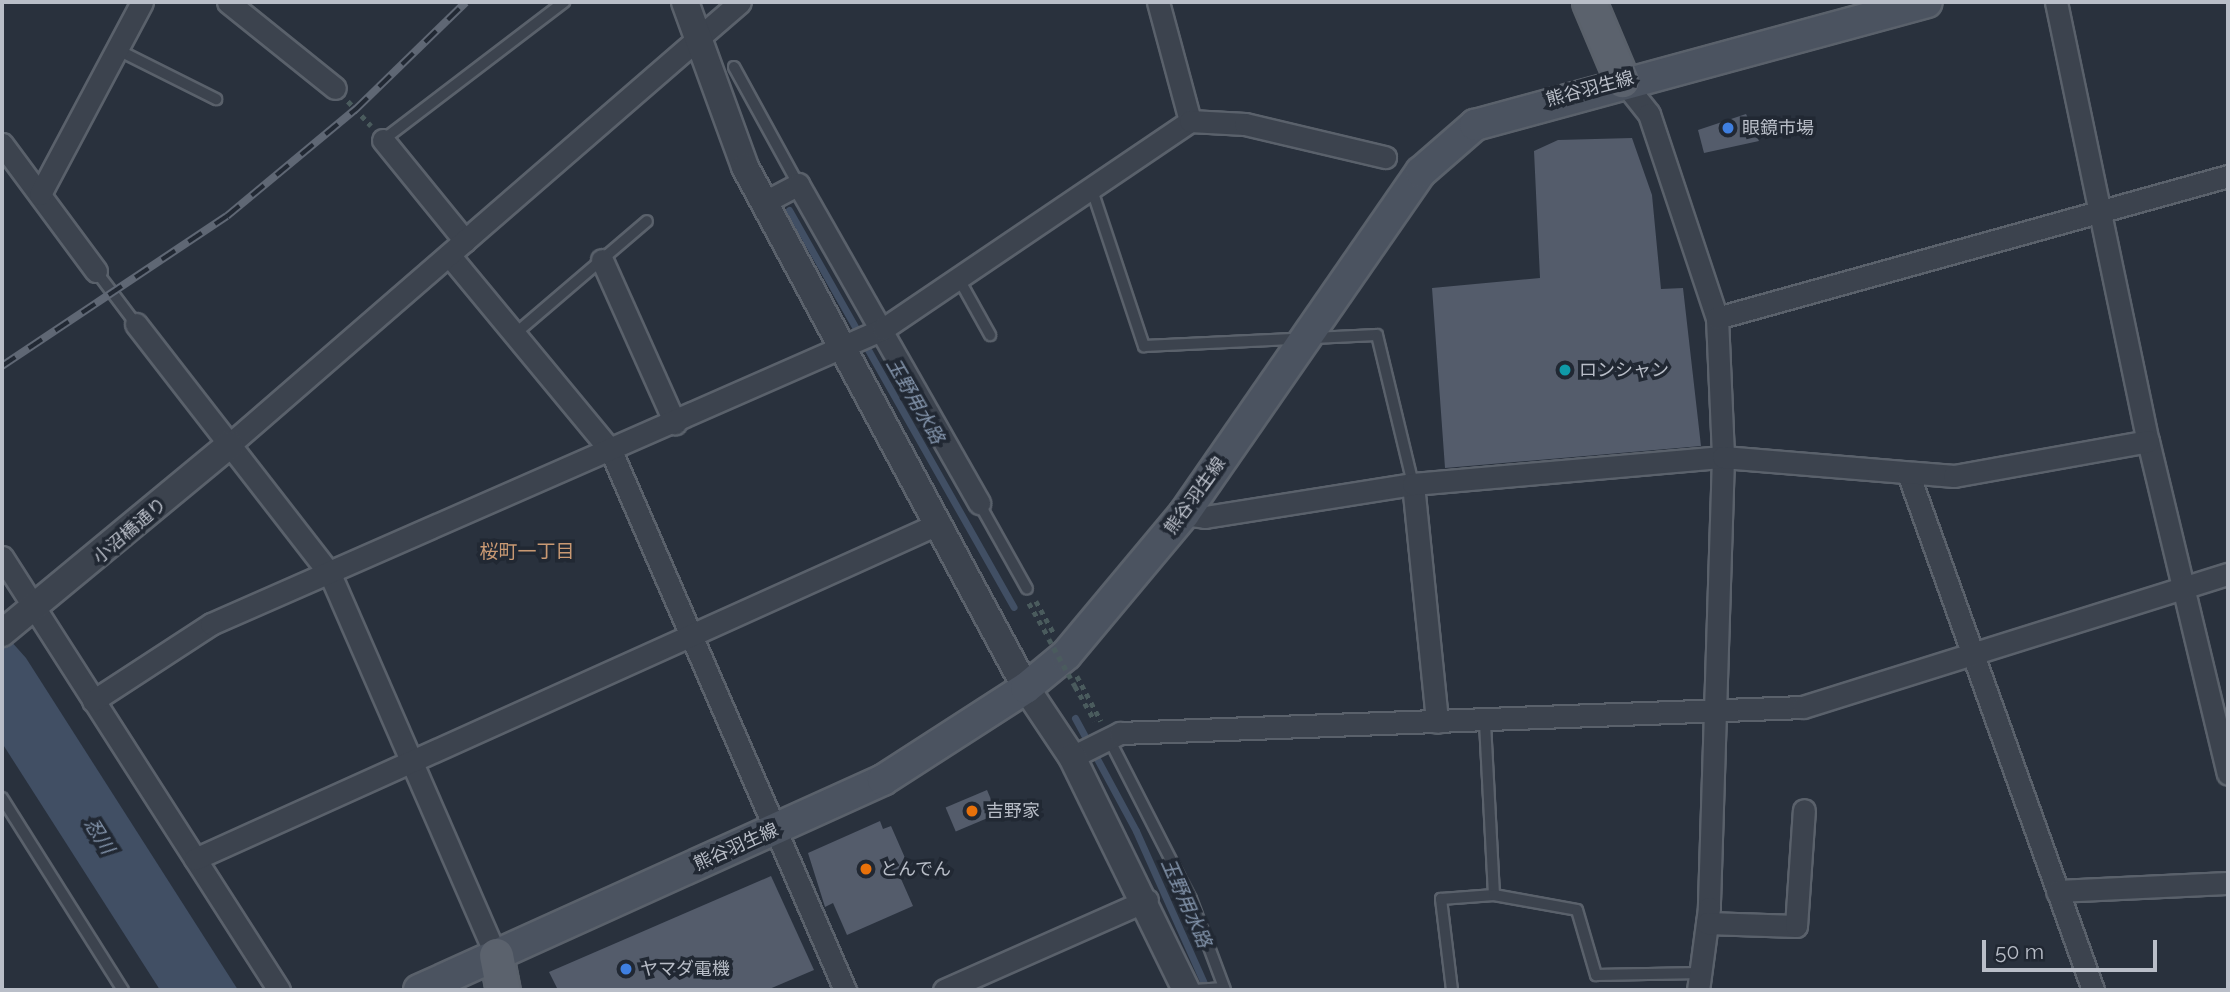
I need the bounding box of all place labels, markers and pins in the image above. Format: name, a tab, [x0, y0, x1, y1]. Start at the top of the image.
place label: 眼鏡市場	[1742, 117, 1814, 139]
marker: 眼鏡市場	[1720, 120, 1736, 136]
place label: ロンシャン	[1579, 359, 1669, 381]
marker: ロンシャン	[1557, 362, 1573, 378]
place label: 吉野家	[986, 800, 1040, 822]
marker: 吉野家	[964, 803, 980, 819]
place label: とんでん	[880, 858, 952, 880]
marker: とんでん	[858, 861, 874, 877]
place label: ヤマダ電機	[640, 958, 730, 980]
marker: ヤマダ電機	[618, 961, 634, 977]

